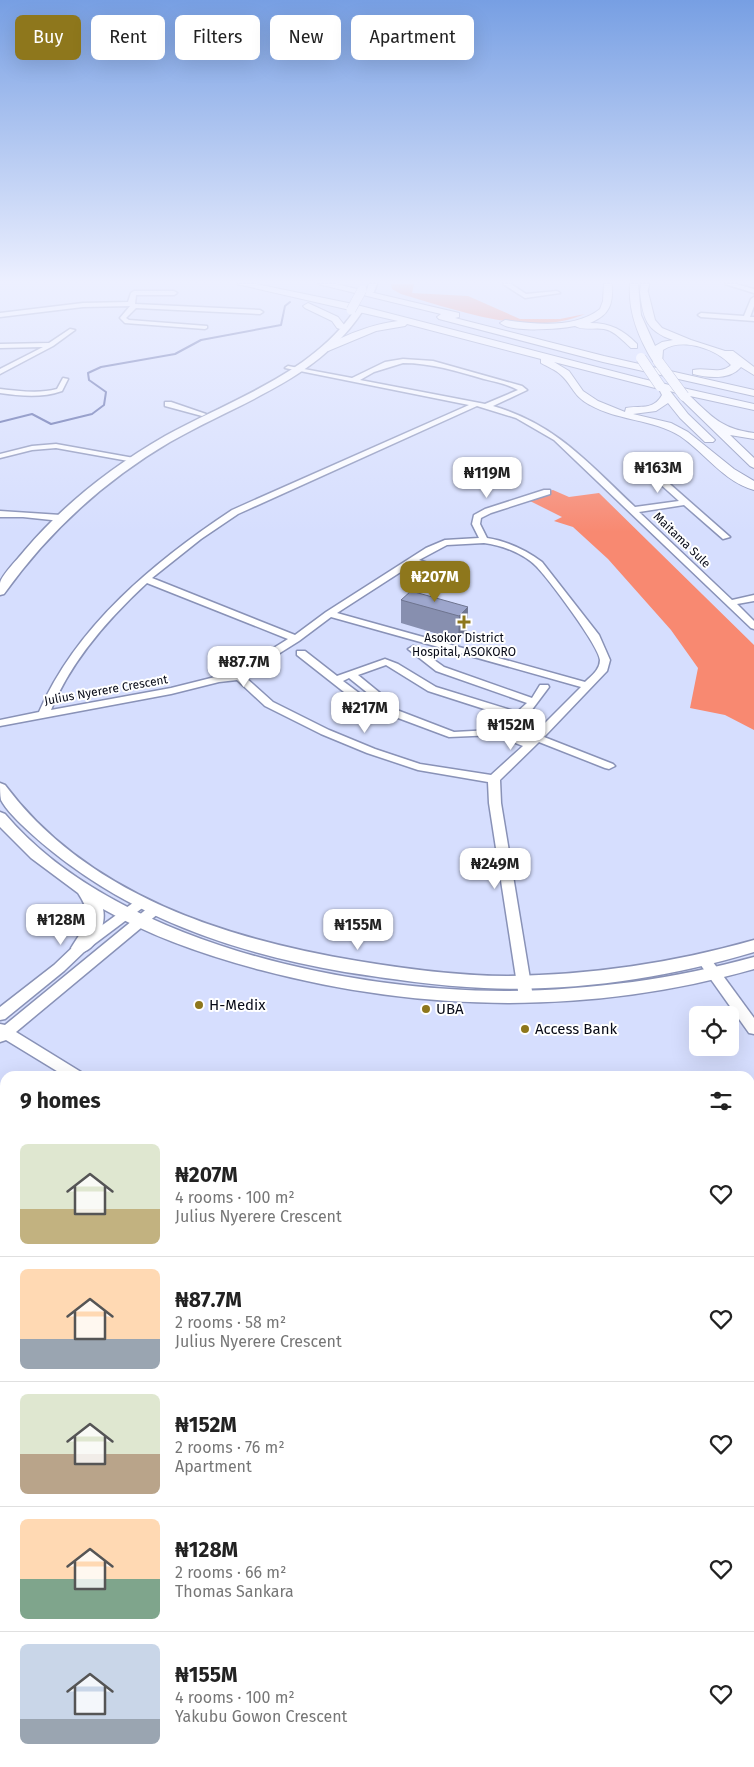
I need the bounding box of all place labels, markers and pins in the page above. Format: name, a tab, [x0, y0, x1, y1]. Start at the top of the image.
pin: ₦163M	[623, 452, 693, 494]
pin: ₦119M	[452, 456, 522, 499]
pin: ₦207M	[400, 560, 470, 603]
marker: Asokor District Hospital, ASOKORO	[457, 615, 471, 629]
place label: Asokor District Hospital, ASOKORO	[412, 631, 516, 659]
pin: ₦87.7M	[203, 646, 285, 688]
pin: ₦217M	[330, 692, 400, 734]
pin: ₦152M	[476, 708, 546, 751]
pin: ₦249M	[460, 848, 530, 890]
pin: ₦128M	[26, 904, 96, 946]
pin: ₦155M	[323, 908, 393, 951]
place label: H-Medix	[209, 996, 266, 1014]
marker: H-Medix	[193, 999, 205, 1011]
place label: UBA	[436, 1000, 464, 1018]
marker: UBA	[420, 1003, 432, 1015]
place label: Access Bank	[535, 1020, 617, 1038]
marker: Access Bank	[519, 1023, 531, 1035]

